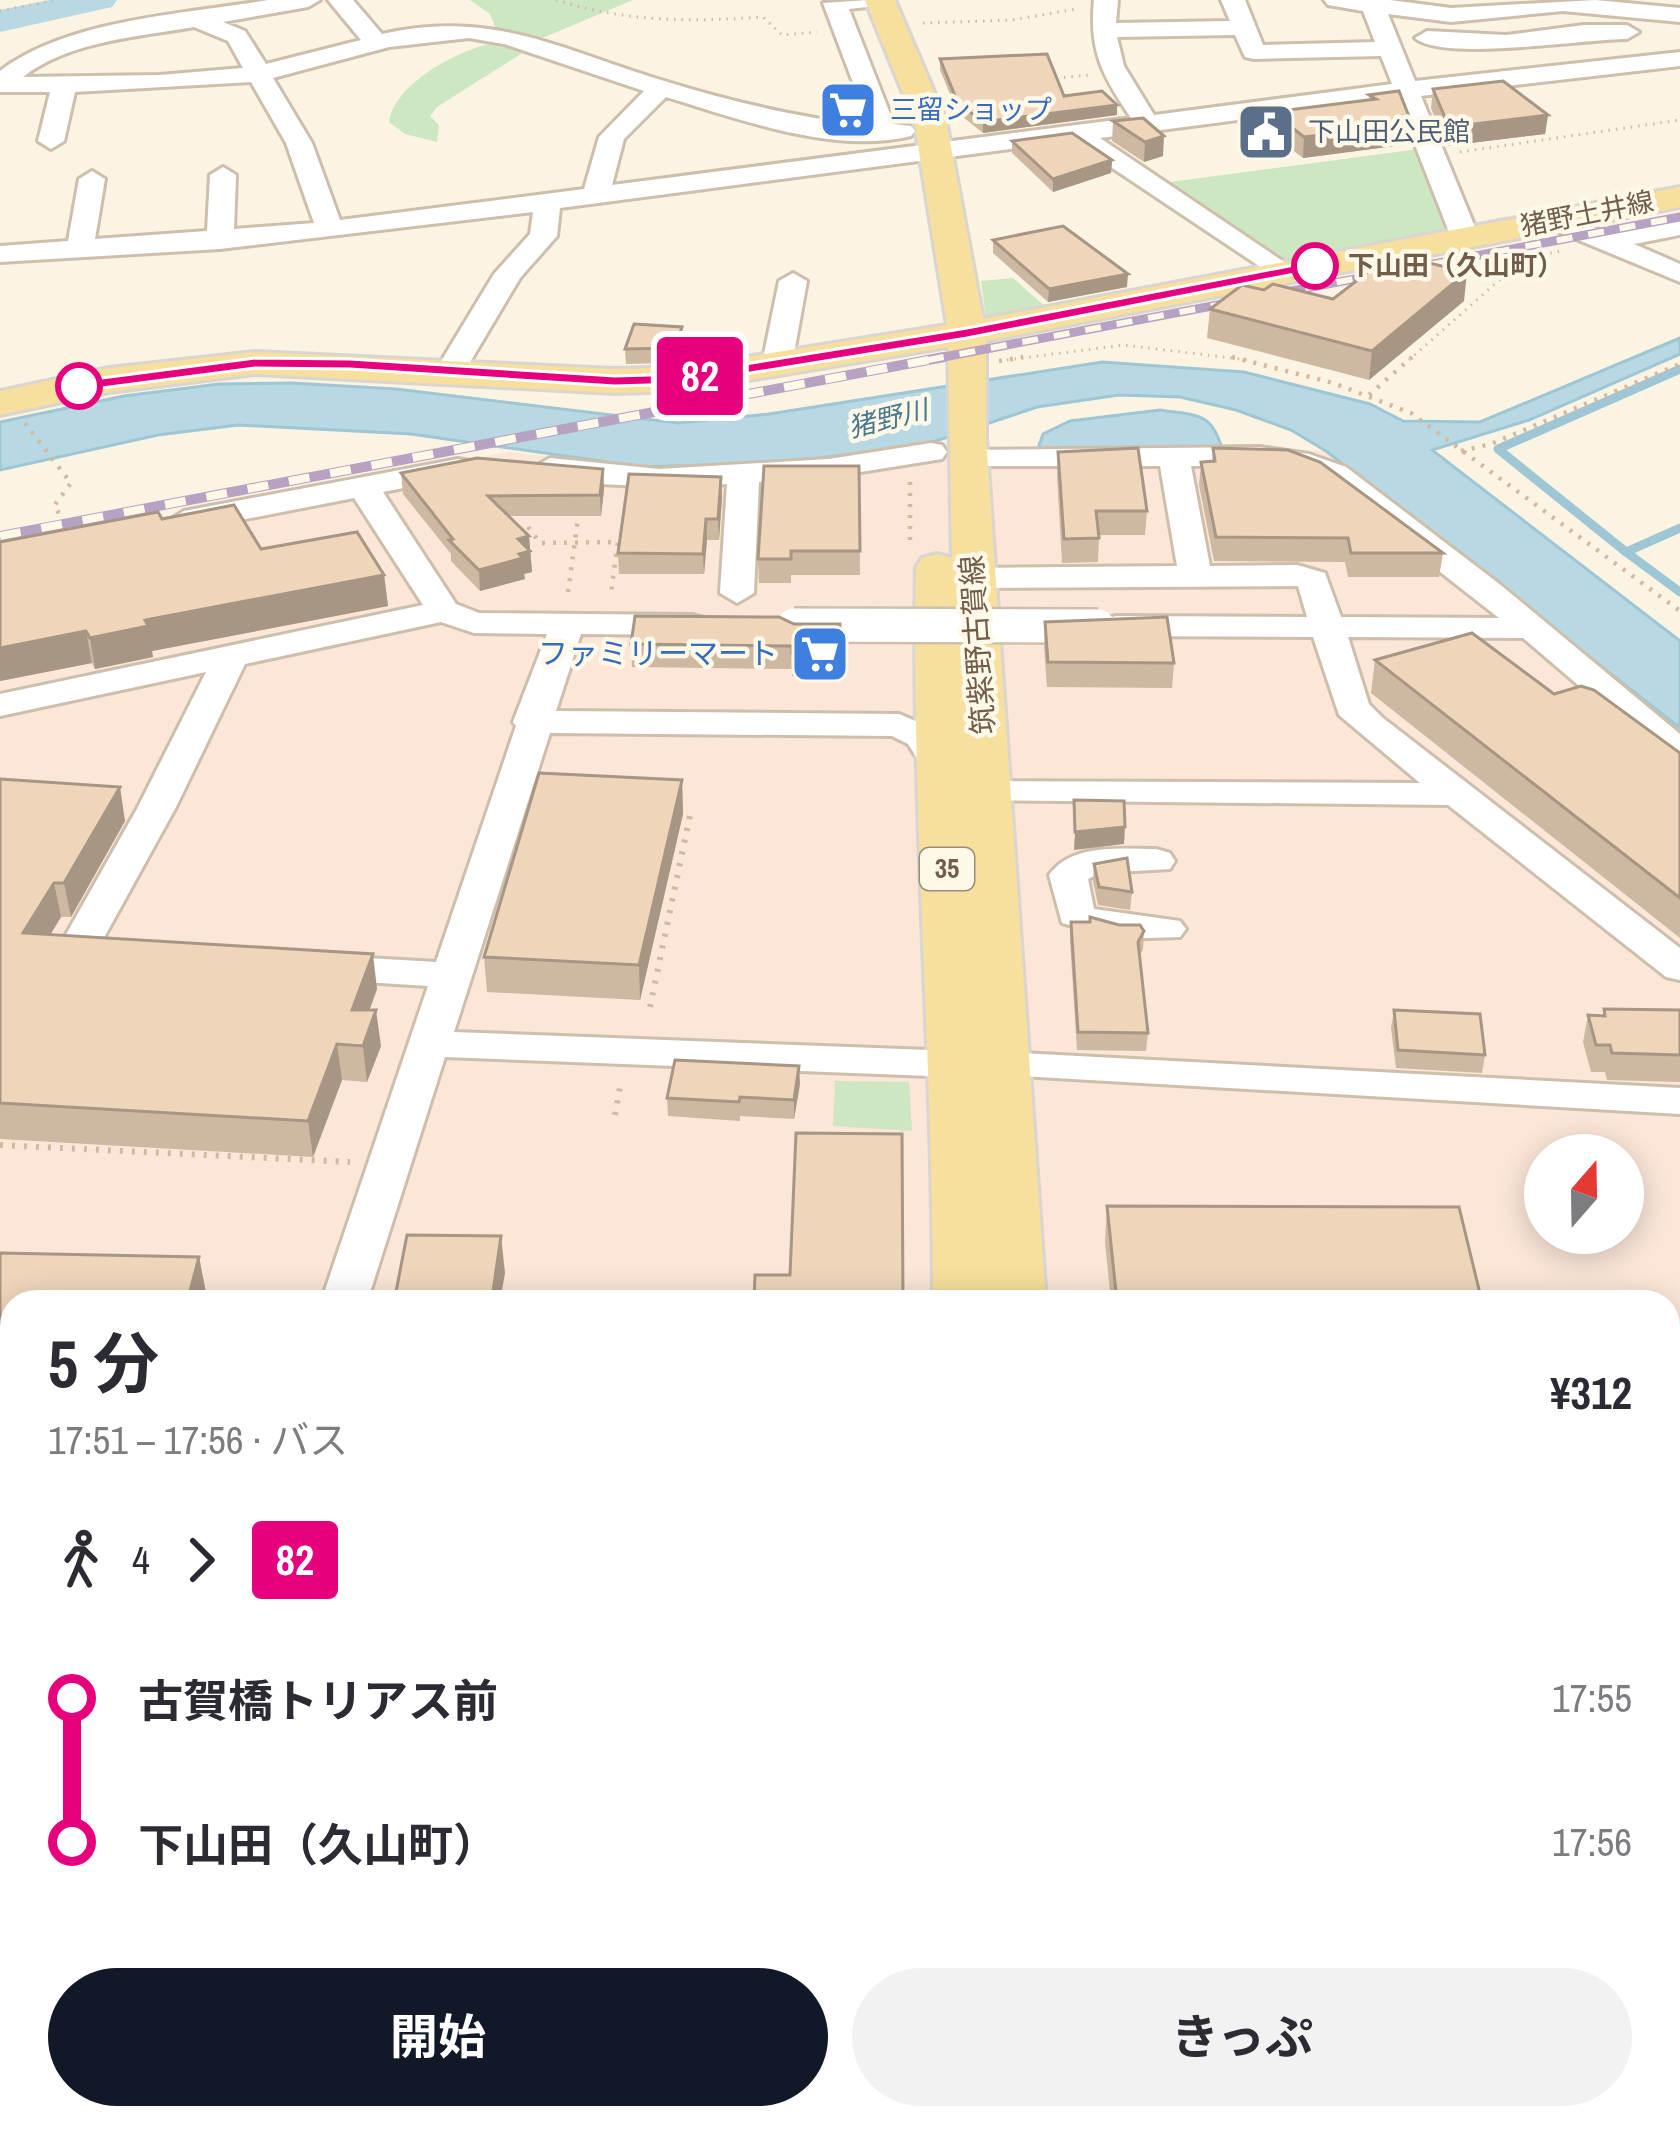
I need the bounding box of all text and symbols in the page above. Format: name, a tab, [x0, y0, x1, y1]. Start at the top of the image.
supermarket icon: 三留ショップ	[817, 79, 879, 141]
place label: 三留ショップ	[890, 91, 1052, 127]
public building icon: 下山田公民館	[1235, 101, 1297, 163]
place label: 下山田公民館	[1308, 113, 1470, 149]
street label: 猪野土井線	[1517, 182, 1657, 244]
marker: 下山田（久山町）	[1293, 244, 1337, 288]
place label: 下山田（久山町）	[1348, 247, 1564, 283]
line badge: 82	[646, 337, 754, 415]
text: 82	[681, 348, 719, 404]
unlabelled marker	[57, 364, 101, 408]
water label: 猪野川	[844, 390, 934, 445]
street label: 筑紫野古賀線	[951, 554, 1003, 736]
supermarket icon: ファミリーマート	[789, 623, 851, 685]
place label: ファミリーマート	[538, 633, 778, 673]
road number: 35	[920, 848, 974, 890]
north arrow	[1524, 1134, 1644, 1254]
map controls	[1524, 1134, 1644, 1254]
text: 5 分	[48, 1319, 159, 1408]
text: ¥312	[1550, 1362, 1632, 1423]
text: 17:51 – 17:56 · バス	[48, 1414, 348, 1466]
icon: walk	[48, 1527, 114, 1593]
icon: forward	[168, 1527, 234, 1593]
text: 82	[276, 1532, 314, 1588]
text: 4	[132, 1534, 150, 1586]
text: 古賀橋トリアス前	[138, 1670, 498, 1731]
text: 17:55	[1552, 1672, 1632, 1724]
text: 下山田（久山町）	[138, 1814, 498, 1875]
text: 17:56	[1552, 1816, 1632, 1868]
button: 開始	[48, 1968, 828, 2106]
button: きっぷ	[852, 1968, 1632, 2106]

